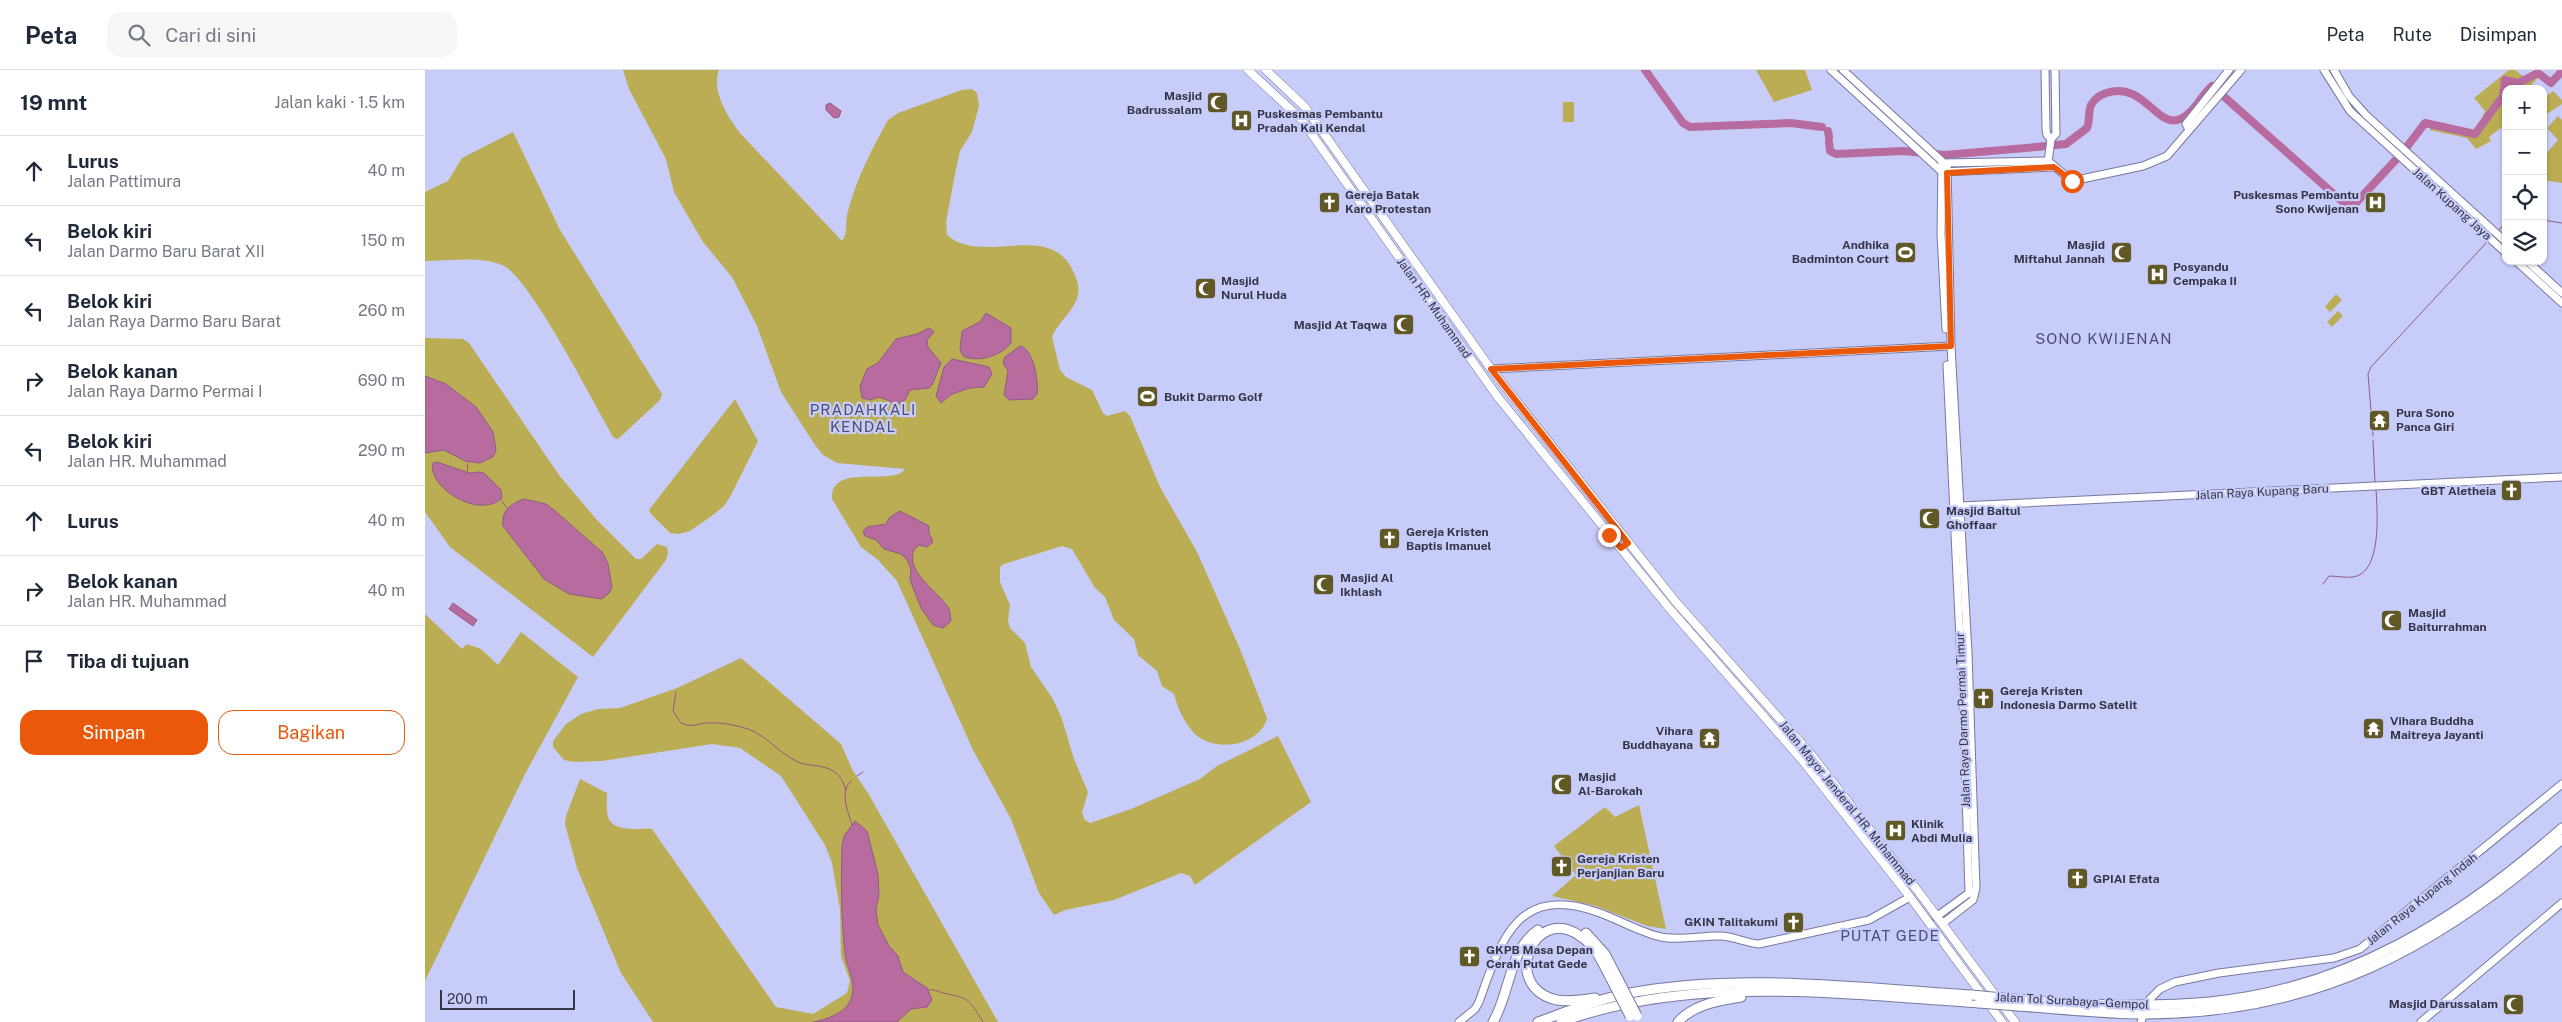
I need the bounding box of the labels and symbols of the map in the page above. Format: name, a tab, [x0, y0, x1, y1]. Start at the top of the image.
place label: Masjid Badrussalam	[1127, 89, 1202, 117]
mosque icon: Masjid Badrussalam	[1206, 91, 1230, 115]
place label: Puskesmas Pembantu Pradah Kali Kendal	[1257, 107, 1383, 135]
hospital icon: Puskesmas Pembantu Pradah Kali Kendal	[1229, 109, 1253, 133]
street label: Jalan Kupang Jaya	[2410, 165, 2494, 243]
route start	[2061, 170, 2084, 193]
place label: Gereja Batak Karo Protestan	[1345, 188, 1431, 216]
place label: Puskesmas Pembantu Sono Kwijenan	[2233, 188, 2359, 216]
church icon: Gereja Batak Karo Protestan	[1317, 190, 1341, 214]
hospital icon: Puskesmas Pembantu Sono Kwijenan	[2363, 190, 2387, 214]
place label: Andhika Badminton Court	[1792, 238, 1889, 266]
place label: Masjid Miftahul Jannah	[2014, 238, 2105, 266]
sports icon: Andhika Badminton Court	[1893, 240, 1917, 264]
mosque icon: Masjid Miftahul Jannah	[2109, 240, 2133, 264]
street label: Jalan HR. Muhammad	[1394, 255, 1474, 361]
place label: Posyandu Cempaka II	[2173, 260, 2237, 288]
hospital icon: Posyandu Cempaka II	[2145, 262, 2169, 286]
place label: Masjid Nurul Huda	[1221, 274, 1287, 302]
mosque icon: Masjid Nurul Huda	[1193, 276, 1217, 300]
mosque icon: Masjid At Taqwa	[1391, 313, 1415, 337]
place label: Masjid At Taqwa	[1294, 318, 1387, 332]
district label: SONO KWIJENAN	[2035, 330, 2173, 347]
sports icon: Bukit Darmo Golf	[1136, 385, 1160, 409]
place label: Bukit Darmo Golf	[1164, 390, 1263, 404]
district label: PRADAHKALI KENDAL	[810, 401, 916, 435]
place label: Pura Sono Panca Giri	[2396, 406, 2455, 434]
temple icon: Pura Sono Panca Giri	[2368, 408, 2392, 432]
church icon: GBT Aletheia	[2500, 479, 2524, 503]
street label: Jalan Raya Kupang Baru	[2195, 482, 2329, 502]
place label: GBT Aletheia	[2421, 484, 2496, 498]
place label: Masjid Baitul Ghoffaar	[1946, 504, 2021, 532]
mosque icon: Masjid Baitul Ghoffaar	[1918, 506, 1942, 530]
route end	[1598, 524, 1621, 547]
place label: Gereja Kristen Baptis Imanuel	[1406, 525, 1492, 553]
church icon: Gereja Kristen Baptis Imanuel	[1378, 527, 1402, 551]
place label: Masjid Al Ikhlash	[1340, 571, 1393, 599]
mosque icon: Masjid Al Ikhlash	[1312, 573, 1336, 597]
place label: Masjid Baiturrahman	[2408, 606, 2487, 634]
mosque icon: Masjid Baiturrahman	[2380, 608, 2404, 632]
street label: Jalan Raya Darmo Permai Timur	[1953, 632, 1973, 808]
place label: Gereja Kristen Indonesia Darmo Satelit	[2000, 684, 2137, 712]
church icon: Gereja Kristen Indonesia Darmo Satelit	[1972, 686, 1996, 710]
place label: Vihara Buddha Maitreya Jayanti	[2390, 714, 2484, 742]
temple icon: Vihara Buddha Maitreya Jayanti	[2362, 716, 2386, 740]
street label: Jalan Mayor Jenderal HR. Muhammad	[1776, 718, 1918, 888]
place label: Vihara Buddhayana	[1622, 724, 1693, 752]
temple icon: Vihara Buddhayana	[1697, 726, 1721, 750]
place label: Masjid Al-Barokah	[1578, 770, 1643, 798]
mosque icon: Masjid Al-Barokah	[1550, 772, 1574, 796]
place label: Klinik Abdi Mulia	[1911, 817, 1973, 845]
hospital icon: Klinik Abdi Mulia	[1883, 819, 1907, 843]
street label: Jalan Raya Kupang Indah	[2364, 850, 2480, 948]
place label: Gereja Kristen Perjanjian Baru	[1577, 852, 1664, 880]
church icon: Gereja Kristen Perjanjian Baru	[1549, 854, 1573, 878]
church icon: GPIAI Efata	[2065, 867, 2089, 891]
place label: GPIAI Efata	[2093, 872, 2160, 886]
church icon: GKIN Talitakumi	[1782, 910, 1806, 934]
place label: GKIN Talitakumi	[1684, 915, 1778, 929]
district label: PUTAT GEDE	[1840, 927, 1940, 944]
place label: GKPB Masa Depan Cerah Putat Gede	[1486, 943, 1593, 971]
church icon: GKPB Masa Depan Cerah Putat Gede	[1458, 945, 1482, 969]
scale bar	[440, 987, 575, 1010]
street label: Jalan Tol Surabaya–Gempol	[1995, 990, 2150, 1012]
mosque icon: Masjid Darussalam	[2502, 992, 2526, 1016]
place label: Masjid Darussalam	[2389, 997, 2498, 1011]

